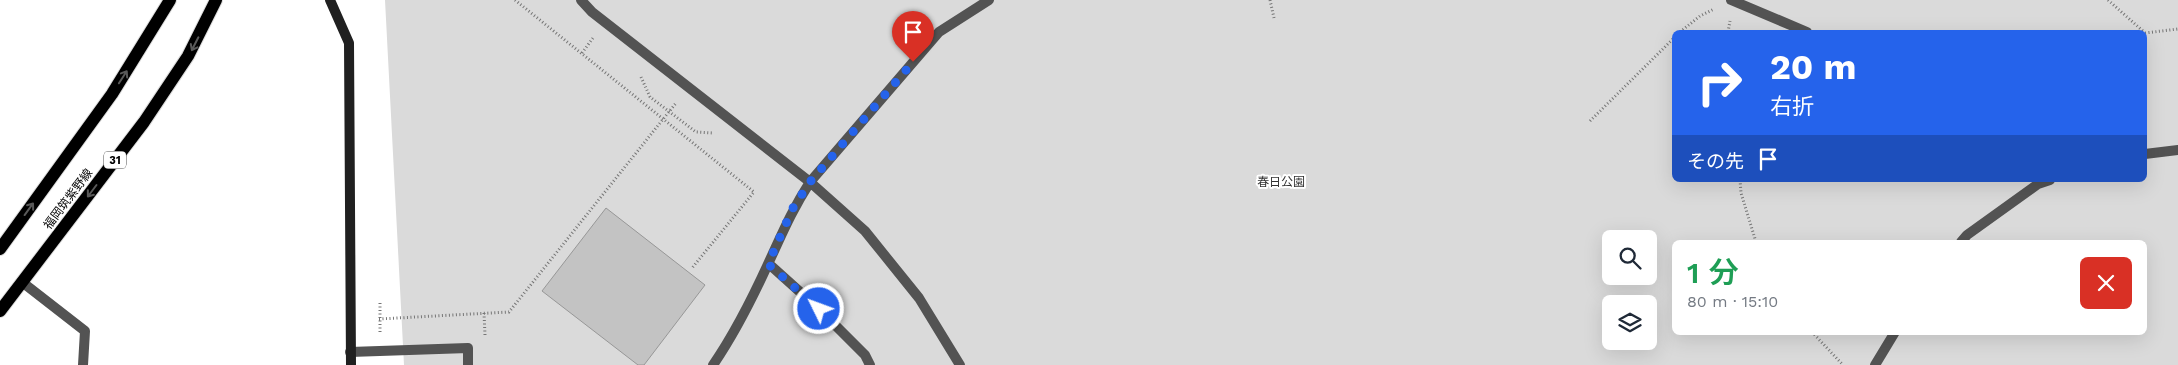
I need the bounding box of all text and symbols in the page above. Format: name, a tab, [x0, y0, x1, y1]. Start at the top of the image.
pin	[892, 11, 934, 62]
icon: arrive	[899, 18, 927, 46]
one-way arrow	[190, 36, 200, 51]
text: 20 m	[1770, 46, 1856, 88]
icon: right	[1687, 50, 1752, 115]
one-way arrow	[118, 70, 128, 84]
text: 右折	[1770, 94, 1814, 119]
icon: arrive	[1754, 145, 1782, 173]
text: その先	[1687, 150, 1744, 173]
road number: 31	[104, 152, 126, 168]
street label: 福岡筑紫野線	[41, 166, 95, 232]
park label: 春日公園	[1257, 175, 1305, 189]
one-way arrow	[86, 184, 97, 197]
one-way arrow	[23, 203, 34, 217]
map controls	[1602, 230, 1657, 350]
button: search	[1602, 230, 1657, 285]
text: 1 分	[1687, 255, 1739, 290]
button: close	[2080, 257, 2132, 309]
position arrow	[792, 282, 844, 334]
text: 80 m · 15:10	[1687, 292, 1778, 311]
button: layers	[1602, 295, 1657, 350]

